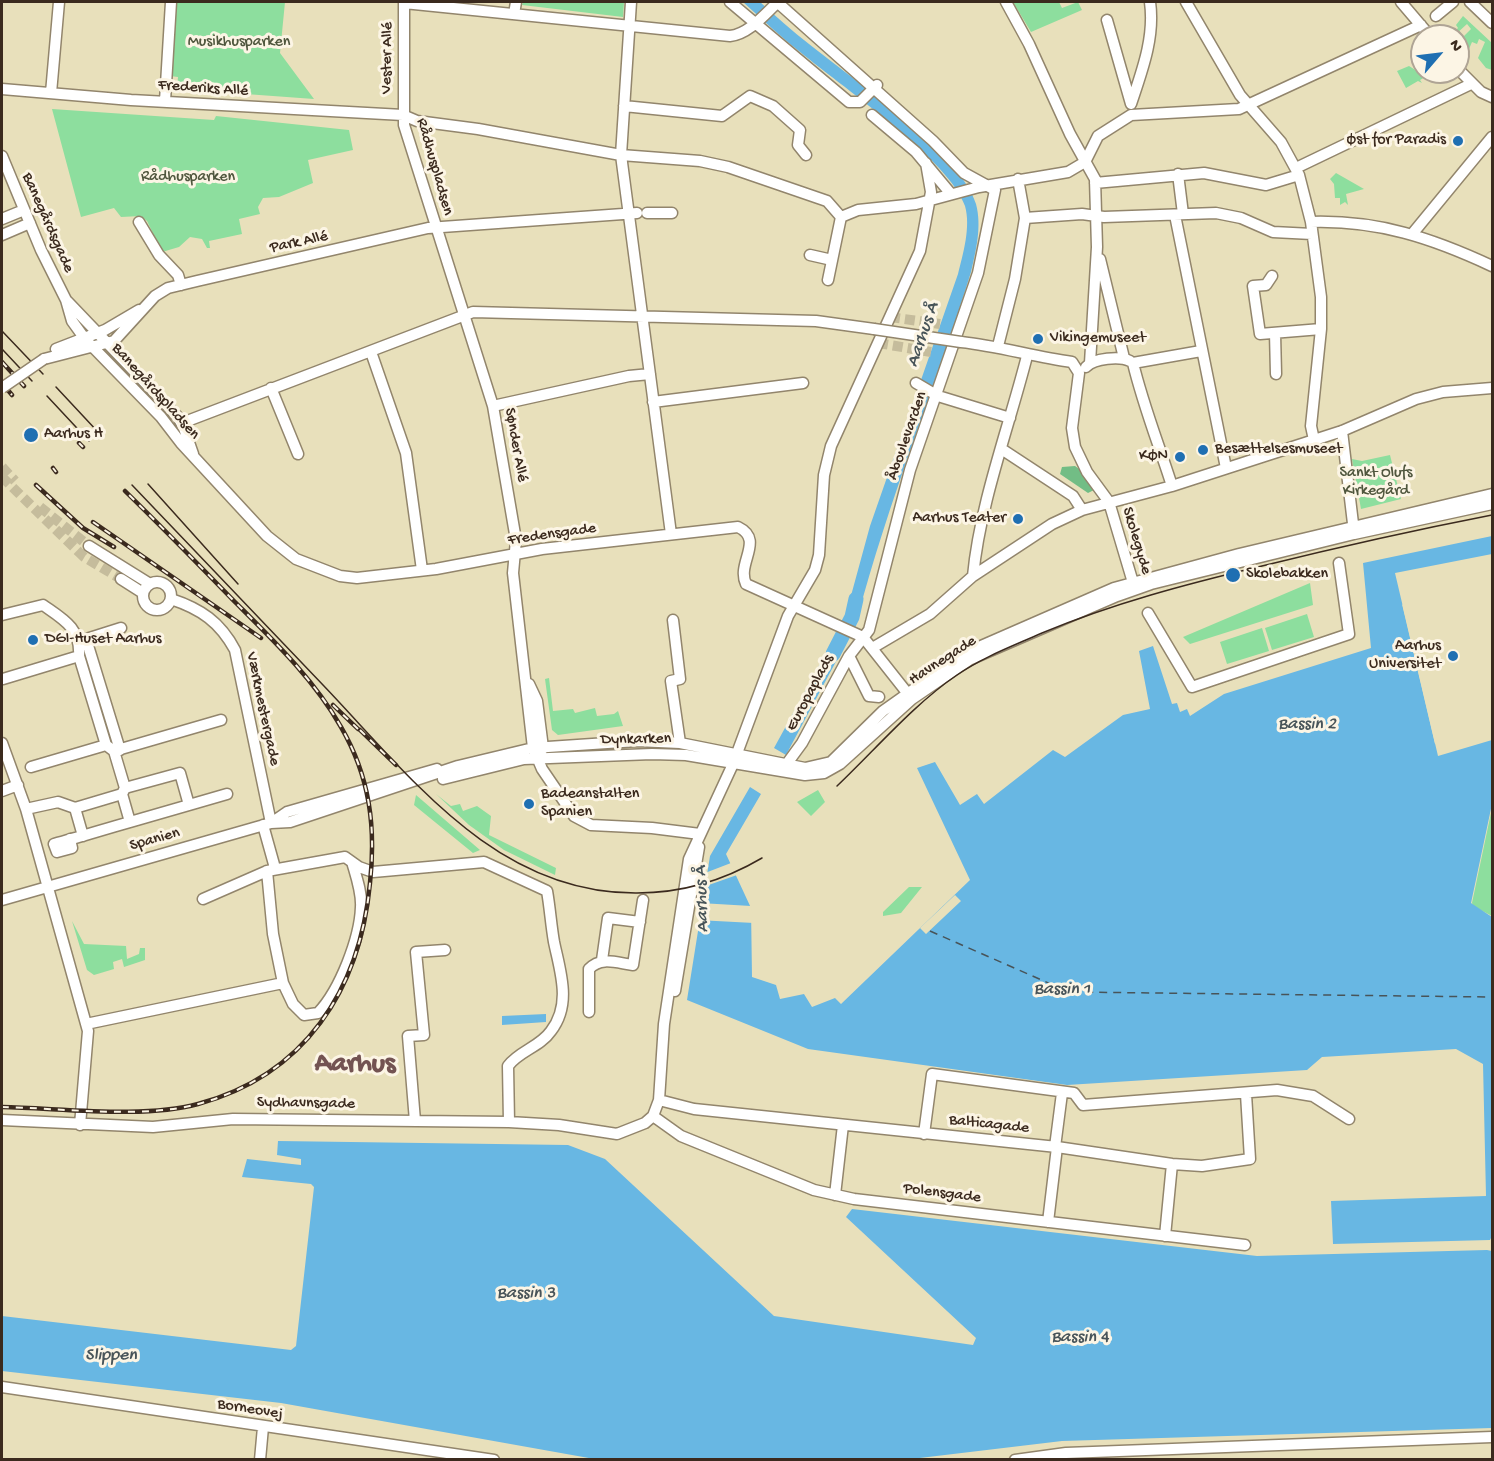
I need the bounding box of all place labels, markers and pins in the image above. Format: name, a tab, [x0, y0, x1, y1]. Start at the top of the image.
place label: Øst for Paradis	[1347, 131, 1446, 151]
marker: Øst for Paradis	[1451, 134, 1465, 148]
place label: Vikingemuseet	[1050, 329, 1146, 349]
marker: Vikingemuseet	[1031, 332, 1045, 346]
place label: Aarhus H	[44, 425, 103, 445]
marker: Aarhus H	[22, 426, 40, 444]
place label: Besættelsesmuseet	[1215, 440, 1342, 460]
marker: Besættelsesmuseet	[1196, 443, 1210, 457]
place label: KØN	[1139, 447, 1168, 467]
marker: KØN	[1173, 450, 1187, 464]
place label: Aarhus Teater	[912, 509, 1006, 529]
marker: Aarhus Teater	[1011, 512, 1025, 526]
place label: Skolebakken	[1246, 565, 1328, 585]
marker: Skolebakken	[1224, 566, 1242, 584]
place label: DGI-Huset Aarhus	[45, 630, 161, 650]
marker: DGI-Huset Aarhus	[26, 633, 40, 647]
place label: Aarhus Universitet	[1369, 637, 1441, 675]
marker: Aarhus Universitet	[1446, 649, 1460, 663]
place label: Badeanstalten Spanien	[541, 785, 639, 823]
marker: Badeanstalten Spanien	[522, 797, 536, 811]

